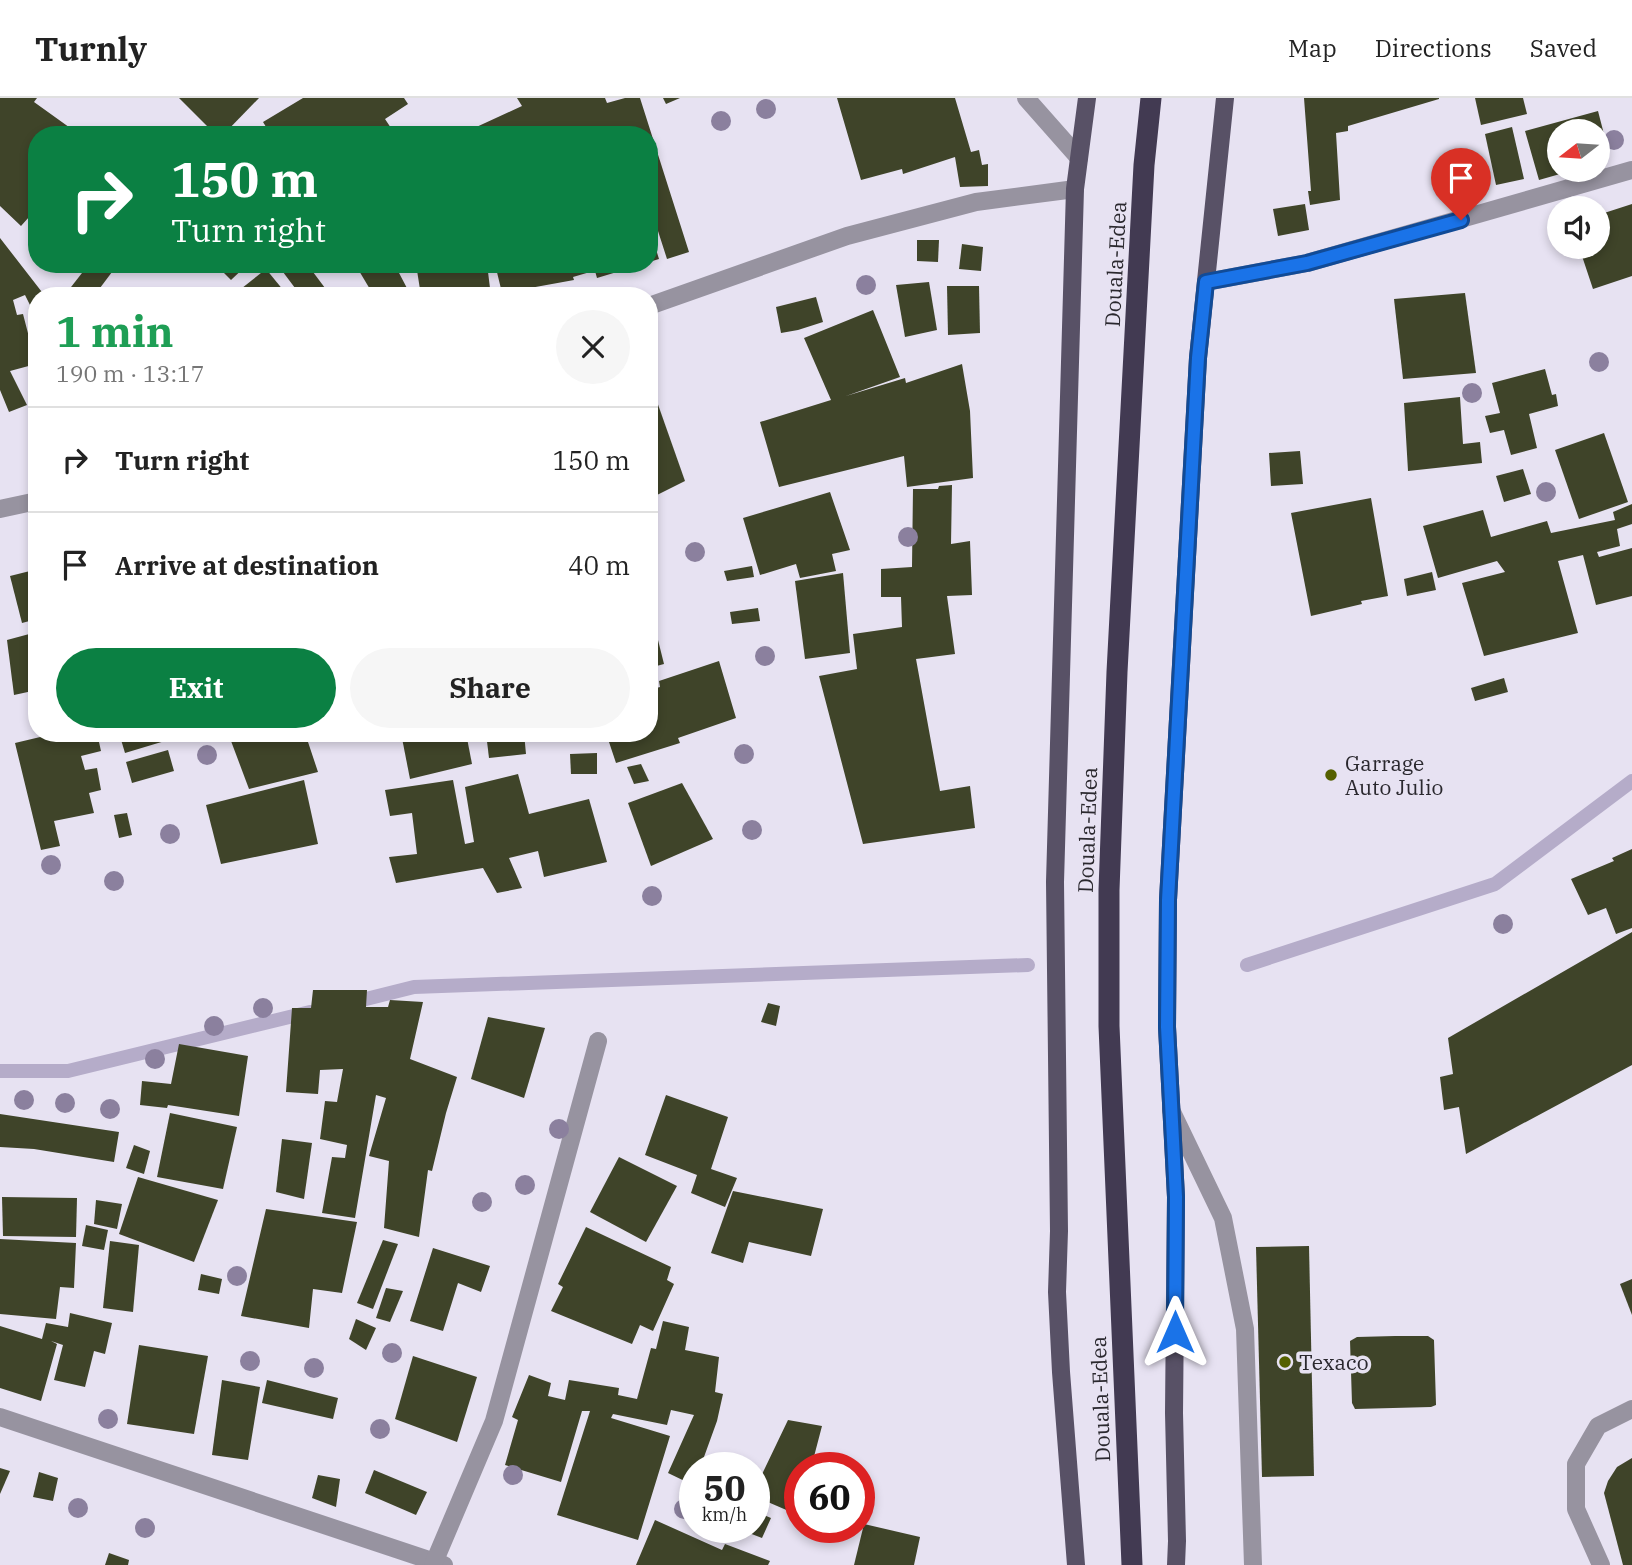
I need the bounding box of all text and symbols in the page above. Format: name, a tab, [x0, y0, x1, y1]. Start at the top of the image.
text: Turnly	[35, 27, 147, 70]
text: Map	[1288, 32, 1337, 64]
text: Directions	[1375, 32, 1492, 64]
text: Saved	[1530, 32, 1597, 64]
north arrow	[1547, 119, 1610, 182]
map controls	[1547, 119, 1610, 259]
text: 150 m	[171, 147, 318, 210]
pin	[1431, 148, 1491, 220]
icon: right	[56, 154, 147, 245]
icon: arrive	[1442, 159, 1480, 197]
button: sound	[1547, 196, 1610, 259]
street label: Douala-Edea	[1098, 200, 1132, 328]
text: Turn right	[171, 209, 326, 251]
text: 1 min	[56, 304, 174, 359]
button: close	[556, 310, 630, 384]
text: 190 m · 13:17	[56, 358, 205, 388]
icon: right	[56, 441, 94, 479]
text: Turn right	[115, 443, 249, 477]
text: 150 m	[552, 443, 630, 477]
icon: arrive	[56, 546, 94, 584]
text: Arrive at destination	[115, 548, 379, 582]
text: 40 m	[568, 548, 630, 582]
button: Exit	[56, 648, 336, 728]
button: Share	[350, 648, 630, 728]
place label: Garrage Auto Julio	[1345, 749, 1443, 801]
street label: Douala-Edea	[1071, 766, 1103, 894]
marker: Garrage Auto Julio	[1323, 767, 1339, 783]
position arrow	[1138, 1295, 1212, 1369]
street label: Douala-Edea	[1084, 1335, 1116, 1463]
place label: Texaco	[1299, 1348, 1369, 1376]
marker: Texaco	[1277, 1354, 1293, 1370]
speed limit sign: 60	[784, 1452, 875, 1543]
text: 50	[703, 1465, 746, 1511]
text: km/h	[702, 1503, 747, 1526]

